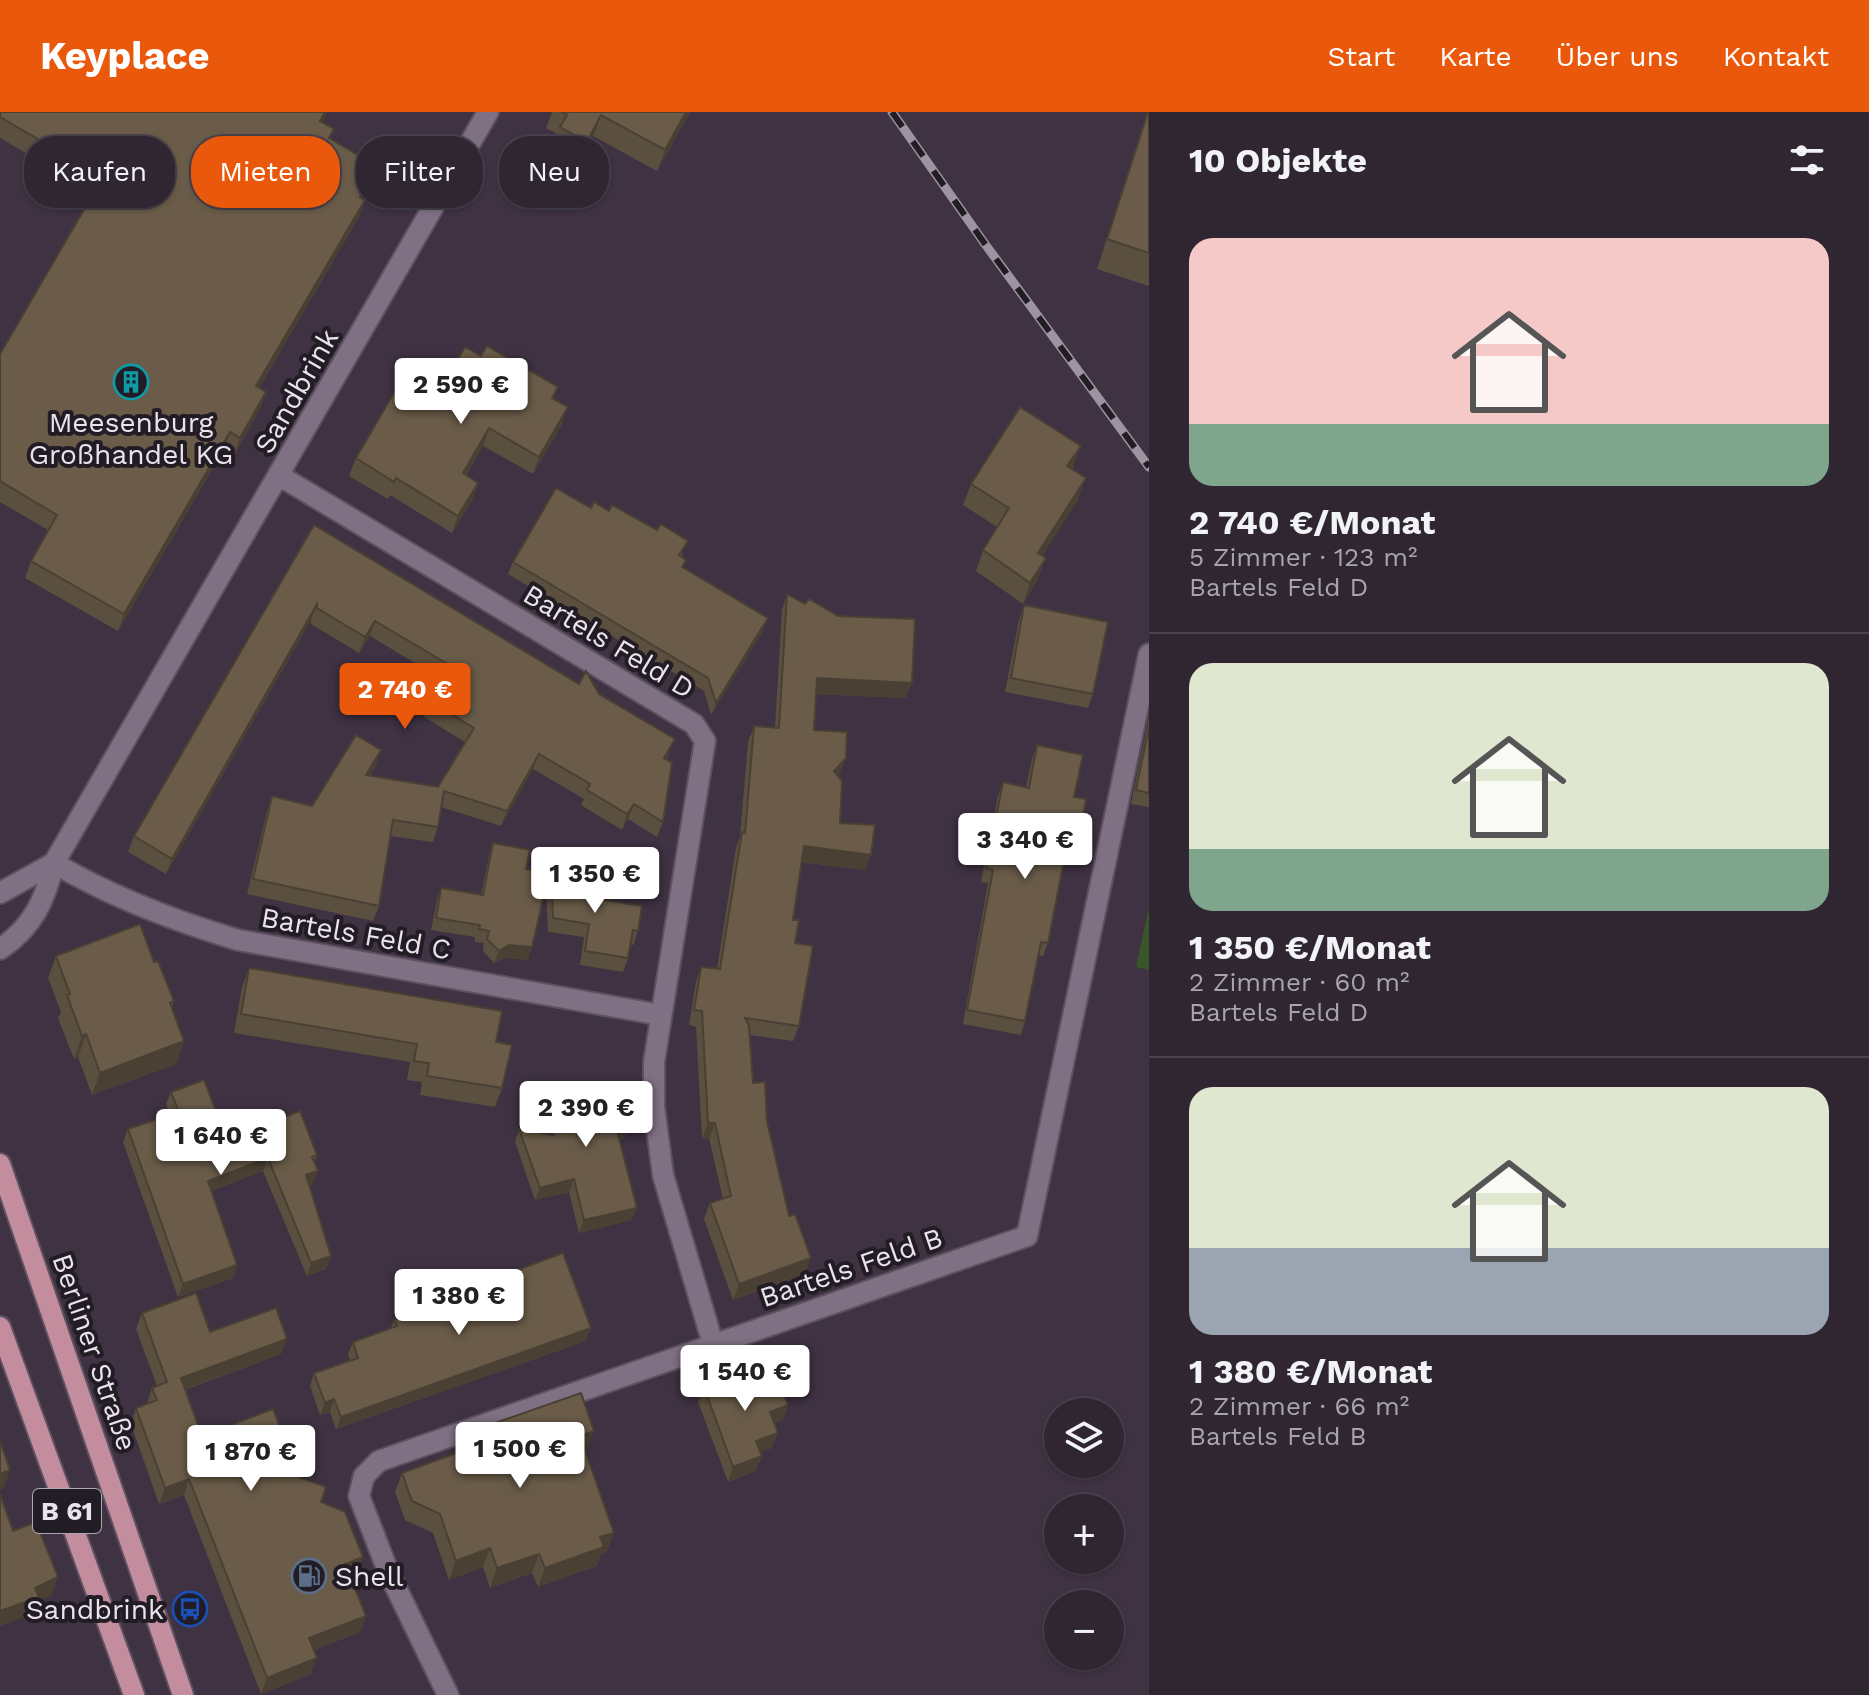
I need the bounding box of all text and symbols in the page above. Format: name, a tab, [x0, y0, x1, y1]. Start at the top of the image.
text: Keyplace	[40, 34, 209, 78]
text: Start	[1327, 40, 1395, 73]
text: Karte	[1439, 40, 1512, 73]
text: Über uns	[1556, 40, 1679, 73]
text: Kontakt	[1723, 40, 1829, 73]
chip: Kaufen	[24, 136, 175, 208]
chip: Mieten	[191, 136, 340, 208]
chip: Filter	[356, 136, 483, 208]
chip: Neu	[499, 136, 609, 208]
icon: filters	[1785, 138, 1829, 182]
text: 10 Objekte	[1189, 140, 1367, 180]
icon: home	[1437, 290, 1581, 434]
street label: Sandbrink	[248, 323, 345, 459]
pin: 2 590 €	[387, 358, 535, 426]
building icon: Meesenburg Großhandel KG	[112, 363, 150, 401]
text: 2 590 €	[413, 369, 509, 399]
place label: Meesenburg Großhandel KG	[29, 406, 233, 471]
text: 2 740 €/Monat	[1189, 502, 1435, 542]
text: 5 Zimmer · 123 m²	[1189, 542, 1418, 572]
text: Bartels Feld D	[1189, 572, 1368, 602]
street label: Bartels Feld D	[518, 578, 700, 705]
pin: 2 740 €	[331, 663, 479, 731]
text: 2 740 €	[357, 674, 453, 704]
icon: home	[1437, 715, 1581, 859]
pin: 3 340 €	[951, 813, 1099, 881]
text: 3 340 €	[976, 824, 1074, 854]
pin: 1 350 €	[521, 847, 669, 915]
text: 1 350 €	[549, 858, 641, 888]
street label: Bartels Feld C	[258, 901, 453, 966]
text: 1 350 €/Monat	[1189, 927, 1431, 967]
text: 2 Zimmer · 60 m²	[1189, 967, 1410, 997]
text: Bartels Feld D	[1189, 997, 1368, 1027]
pin: 2 390 €	[512, 1081, 660, 1149]
text: 2 390 €	[538, 1092, 634, 1122]
pin: 1 640 €	[147, 1109, 295, 1177]
text: 1 640 €	[174, 1120, 268, 1150]
icon: home	[1437, 1139, 1581, 1283]
street label: Bartels Feld B	[755, 1221, 947, 1314]
street label: Berliner Straße	[45, 1250, 144, 1455]
pin: 1 380 €	[385, 1269, 533, 1337]
text: 1 380 €	[413, 1280, 505, 1310]
pin: 1 540 €	[671, 1345, 819, 1413]
text: 1 380 €/Monat	[1189, 1351, 1432, 1391]
text: 1 540 €	[698, 1356, 792, 1386]
text: 2 Zimmer · 66 m²	[1189, 1391, 1409, 1421]
map controls	[1044, 1398, 1124, 1670]
button: layers	[1044, 1398, 1124, 1478]
text: Bartels Feld B	[1189, 1421, 1366, 1451]
pin: 1 500 €	[446, 1422, 594, 1490]
pin: 1 870 €	[177, 1425, 325, 1493]
text: 1 500 €	[474, 1433, 566, 1463]
text: 1 870 €	[205, 1436, 297, 1466]
road number: B 61	[33, 1489, 101, 1533]
button: +	[1044, 1494, 1124, 1574]
fuel station icon: Shell	[290, 1557, 328, 1595]
place label: Shell	[335, 1560, 404, 1593]
bus stop icon: Sandbrink	[171, 1590, 209, 1628]
button: −	[1044, 1590, 1124, 1670]
place label: Sandbrink	[26, 1593, 164, 1626]

